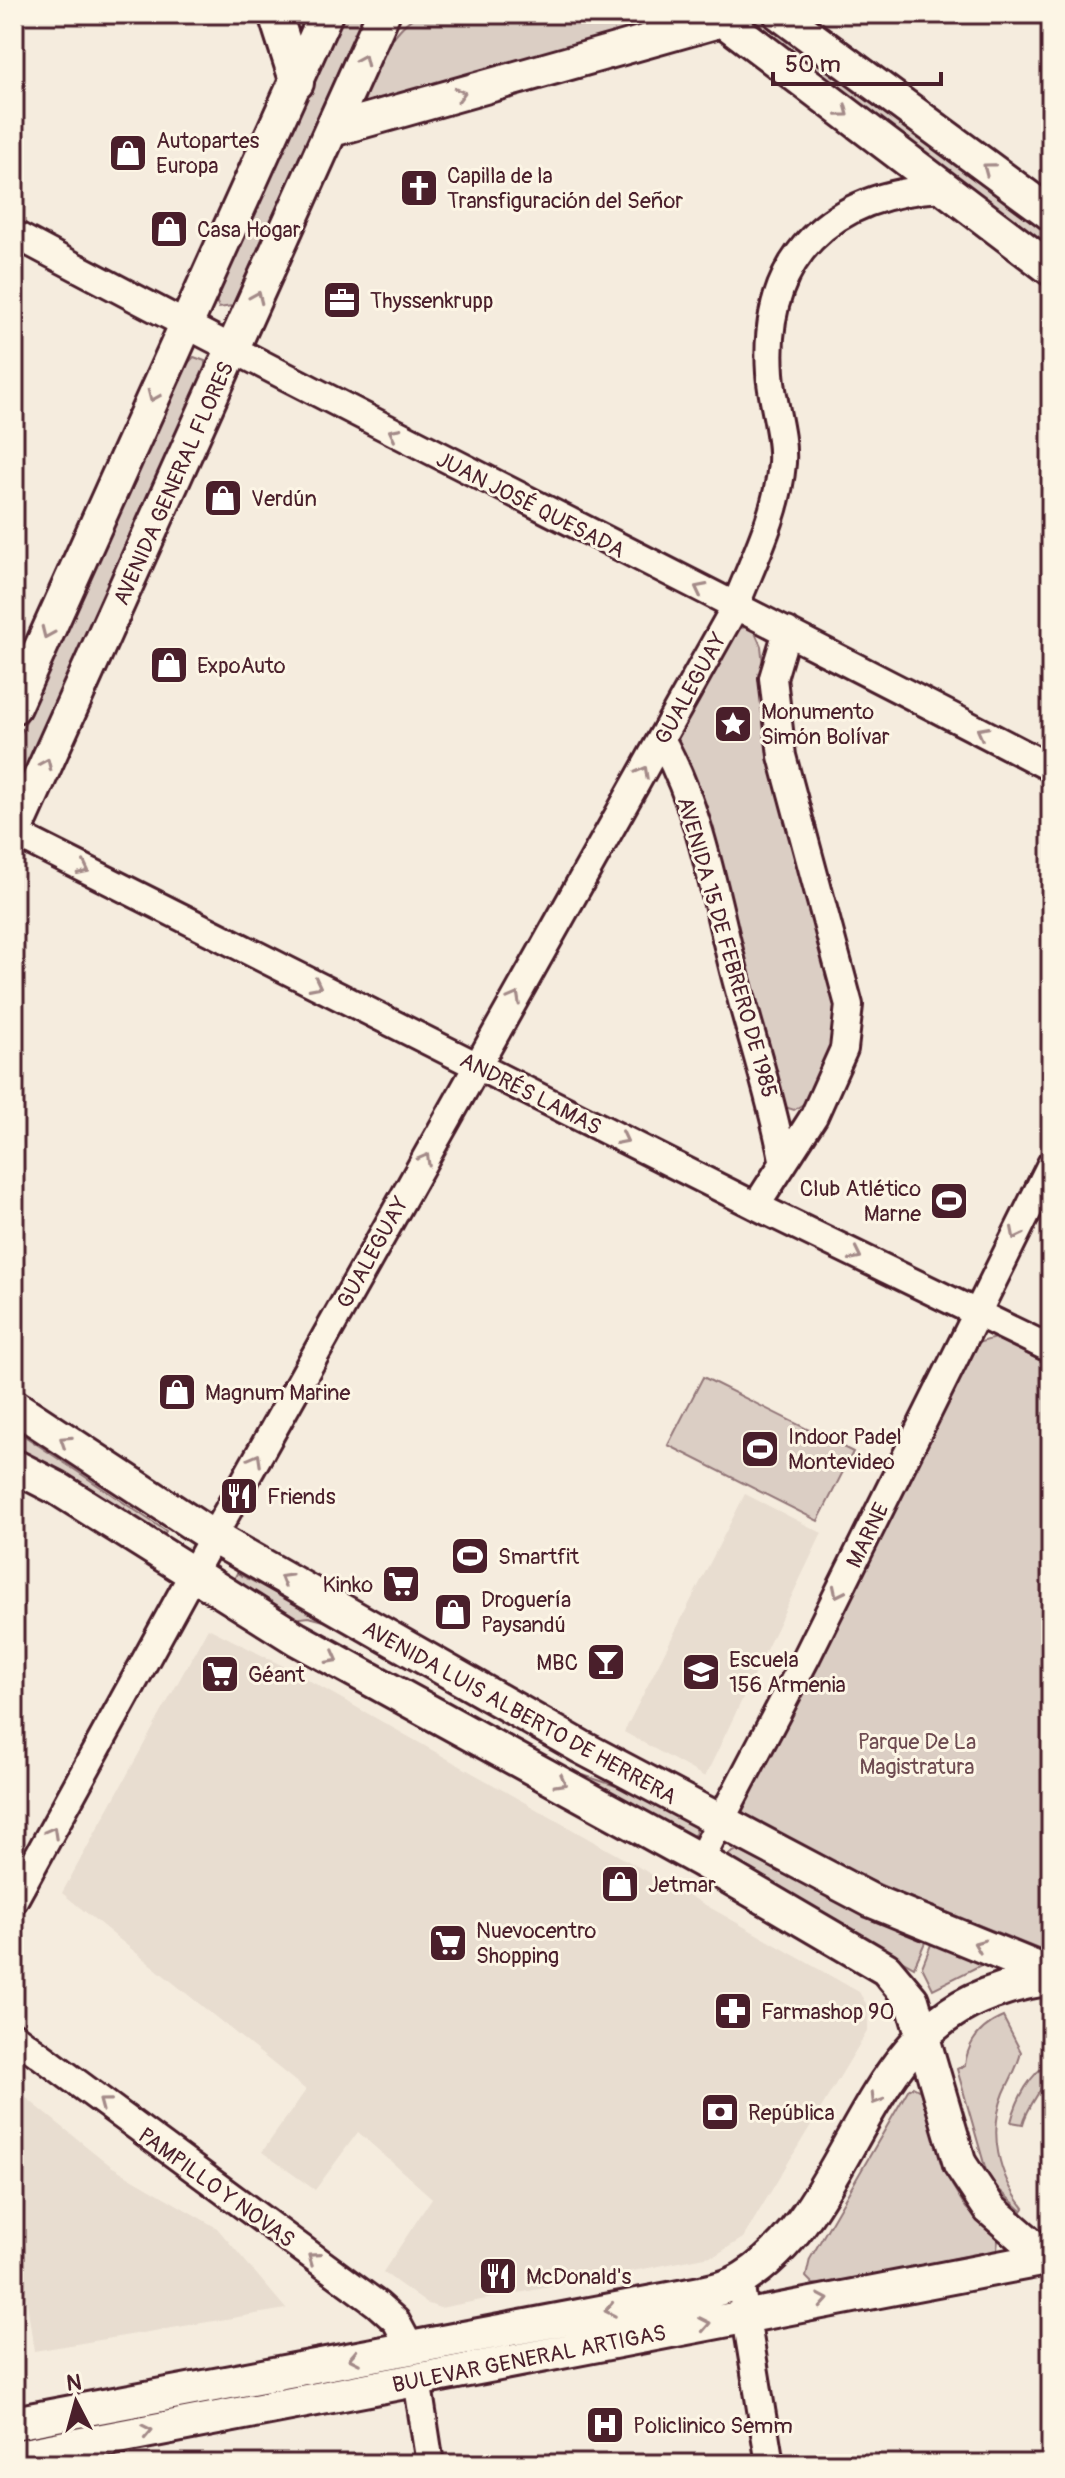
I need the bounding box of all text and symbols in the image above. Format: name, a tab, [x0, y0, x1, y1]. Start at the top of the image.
scale bar	[773, 36, 941, 86]
text: 50 m	[785, 50, 841, 79]
one-way arrow	[353, 54, 369, 68]
one-way arrow	[453, 86, 467, 103]
one-way arrow	[835, 102, 849, 117]
place label: Autopartes Europa	[156, 127, 260, 180]
shop icon: Autopartes Europa	[107, 132, 149, 174]
place label: Capilla de la Transfiguración del Señor	[447, 162, 683, 215]
one-way arrow	[983, 163, 997, 177]
church icon: Capilla de la Transfiguración del Señor	[398, 167, 440, 209]
shop icon: Casa Hogar	[148, 208, 190, 250]
place label: Casa Hogar	[197, 216, 301, 244]
office icon: Thyssenkrupp	[321, 279, 363, 321]
place label: Thyssenkrupp	[370, 287, 493, 315]
one-way arrow	[247, 291, 263, 306]
street label: AVENIDA GENERAL FLORES	[107, 357, 240, 610]
one-way arrow	[147, 388, 163, 402]
one-way arrow	[387, 428, 402, 443]
street label: JUAN JOSÉ QUESADA	[431, 445, 630, 565]
shop icon: Verdún	[202, 477, 244, 519]
place label: Verdún	[251, 485, 317, 513]
one-way arrow	[694, 584, 709, 599]
one-way arrow	[41, 625, 57, 640]
street label: GUALEGUAY	[649, 628, 733, 749]
shop icon: ExpoAuto	[148, 644, 190, 686]
place label: ExpoAuto	[197, 652, 286, 680]
place label: Monumento Simón Bolívar	[761, 698, 890, 751]
place icon: Monumento Simón Bolívar	[712, 703, 754, 745]
one-way arrow	[975, 727, 990, 742]
one-way arrow	[36, 758, 52, 772]
one-way arrow	[633, 766, 649, 780]
street label: AVENIDA 15 DE FEBRERO DE 1985	[671, 794, 783, 1101]
one-way arrow	[75, 859, 90, 874]
one-way arrow	[307, 976, 322, 991]
one-way arrow	[505, 992, 521, 1007]
street label: ANDRÉS LAMAS	[455, 1046, 606, 1142]
one-way arrow	[615, 1130, 630, 1145]
one-way arrow	[415, 1152, 430, 1167]
place label: Club Atlético Marne	[800, 1175, 921, 1228]
sports icon: Club Atlético Marne	[928, 1180, 970, 1222]
street label: GUALEGUAY	[331, 1192, 415, 1313]
one-way arrow	[1010, 1225, 1025, 1240]
one-way arrow	[848, 1245, 863, 1261]
shop icon: Magnum Marine	[156, 1371, 198, 1413]
place label: Magnum Marine	[205, 1379, 350, 1407]
place label: Indoor Padel Montevideo	[788, 1423, 902, 1476]
sports icon: Indoor Padel Montevideo	[739, 1428, 781, 1470]
one-way arrow	[59, 1436, 73, 1451]
one-way arrow	[247, 1453, 262, 1467]
restaurant icon: Friends	[218, 1475, 260, 1517]
place label: Friends	[267, 1483, 336, 1511]
street label: MARNE	[840, 1498, 896, 1573]
sports icon: Smartfit	[449, 1535, 491, 1577]
place label: Smartfit	[498, 1543, 579, 1571]
supermarket icon: Kinko	[380, 1563, 422, 1605]
place label: Kinko	[323, 1571, 373, 1599]
one-way arrow	[279, 1573, 294, 1589]
one-way arrow	[833, 1584, 848, 1599]
place label: Droguería Paysandú	[481, 1586, 571, 1639]
shop icon: Droguería Paysandú	[432, 1591, 474, 1633]
street label: AVENIDA LUIS ALBERTO DE HERRERA	[358, 1615, 681, 1811]
bar icon: MBC	[585, 1641, 627, 1683]
place label: Escuela 156 Armenia	[729, 1646, 846, 1699]
one-way arrow	[324, 1648, 339, 1663]
place label: MBC	[536, 1649, 578, 1677]
school or university icon: Escuela 156 Armenia	[680, 1651, 722, 1693]
supermarket icon: Géant	[199, 1653, 241, 1695]
place label: Géant	[248, 1661, 305, 1689]
park label: Parque De La Magistratura	[858, 1728, 976, 1781]
one-way arrow	[552, 1772, 567, 1788]
one-way arrow	[42, 1826, 58, 1841]
shop icon: Jetmar	[599, 1863, 641, 1905]
place label: Jetmar	[648, 1871, 716, 1899]
place label: Nuevocentro Shopping	[476, 1917, 597, 1970]
supermarket icon: Nuevocentro Shopping	[427, 1922, 469, 1964]
one-way arrow	[973, 1938, 987, 1955]
pharmacy icon: Farmashop 90	[712, 1990, 754, 2032]
place label: Farmashop 90	[761, 1998, 894, 2026]
one-way arrow	[871, 2090, 886, 2105]
bank icon: República	[699, 2091, 741, 2133]
one-way arrow	[98, 2098, 113, 2113]
place label: República	[748, 2099, 835, 2127]
street label: PAMPILLO Y NOVAS	[133, 2122, 300, 2254]
one-way arrow	[307, 2253, 322, 2267]
restaurant icon: McDonald's	[477, 2255, 519, 2297]
place label: McDonald's	[526, 2263, 631, 2291]
one-way arrow	[816, 2293, 830, 2310]
one-way arrow	[603, 2301, 617, 2318]
one-way arrow	[698, 2316, 712, 2333]
street label: BULEVAR GENERAL ARTIGAS	[390, 2319, 668, 2399]
one-way arrow	[347, 2348, 361, 2365]
north arrow	[36, 2362, 116, 2442]
text: N	[65, 2368, 83, 2398]
hospital icon: Policlinico Semm	[584, 2404, 626, 2446]
place label: Policlinico Semm	[633, 2412, 793, 2440]
one-way arrow	[141, 2424, 154, 2441]

